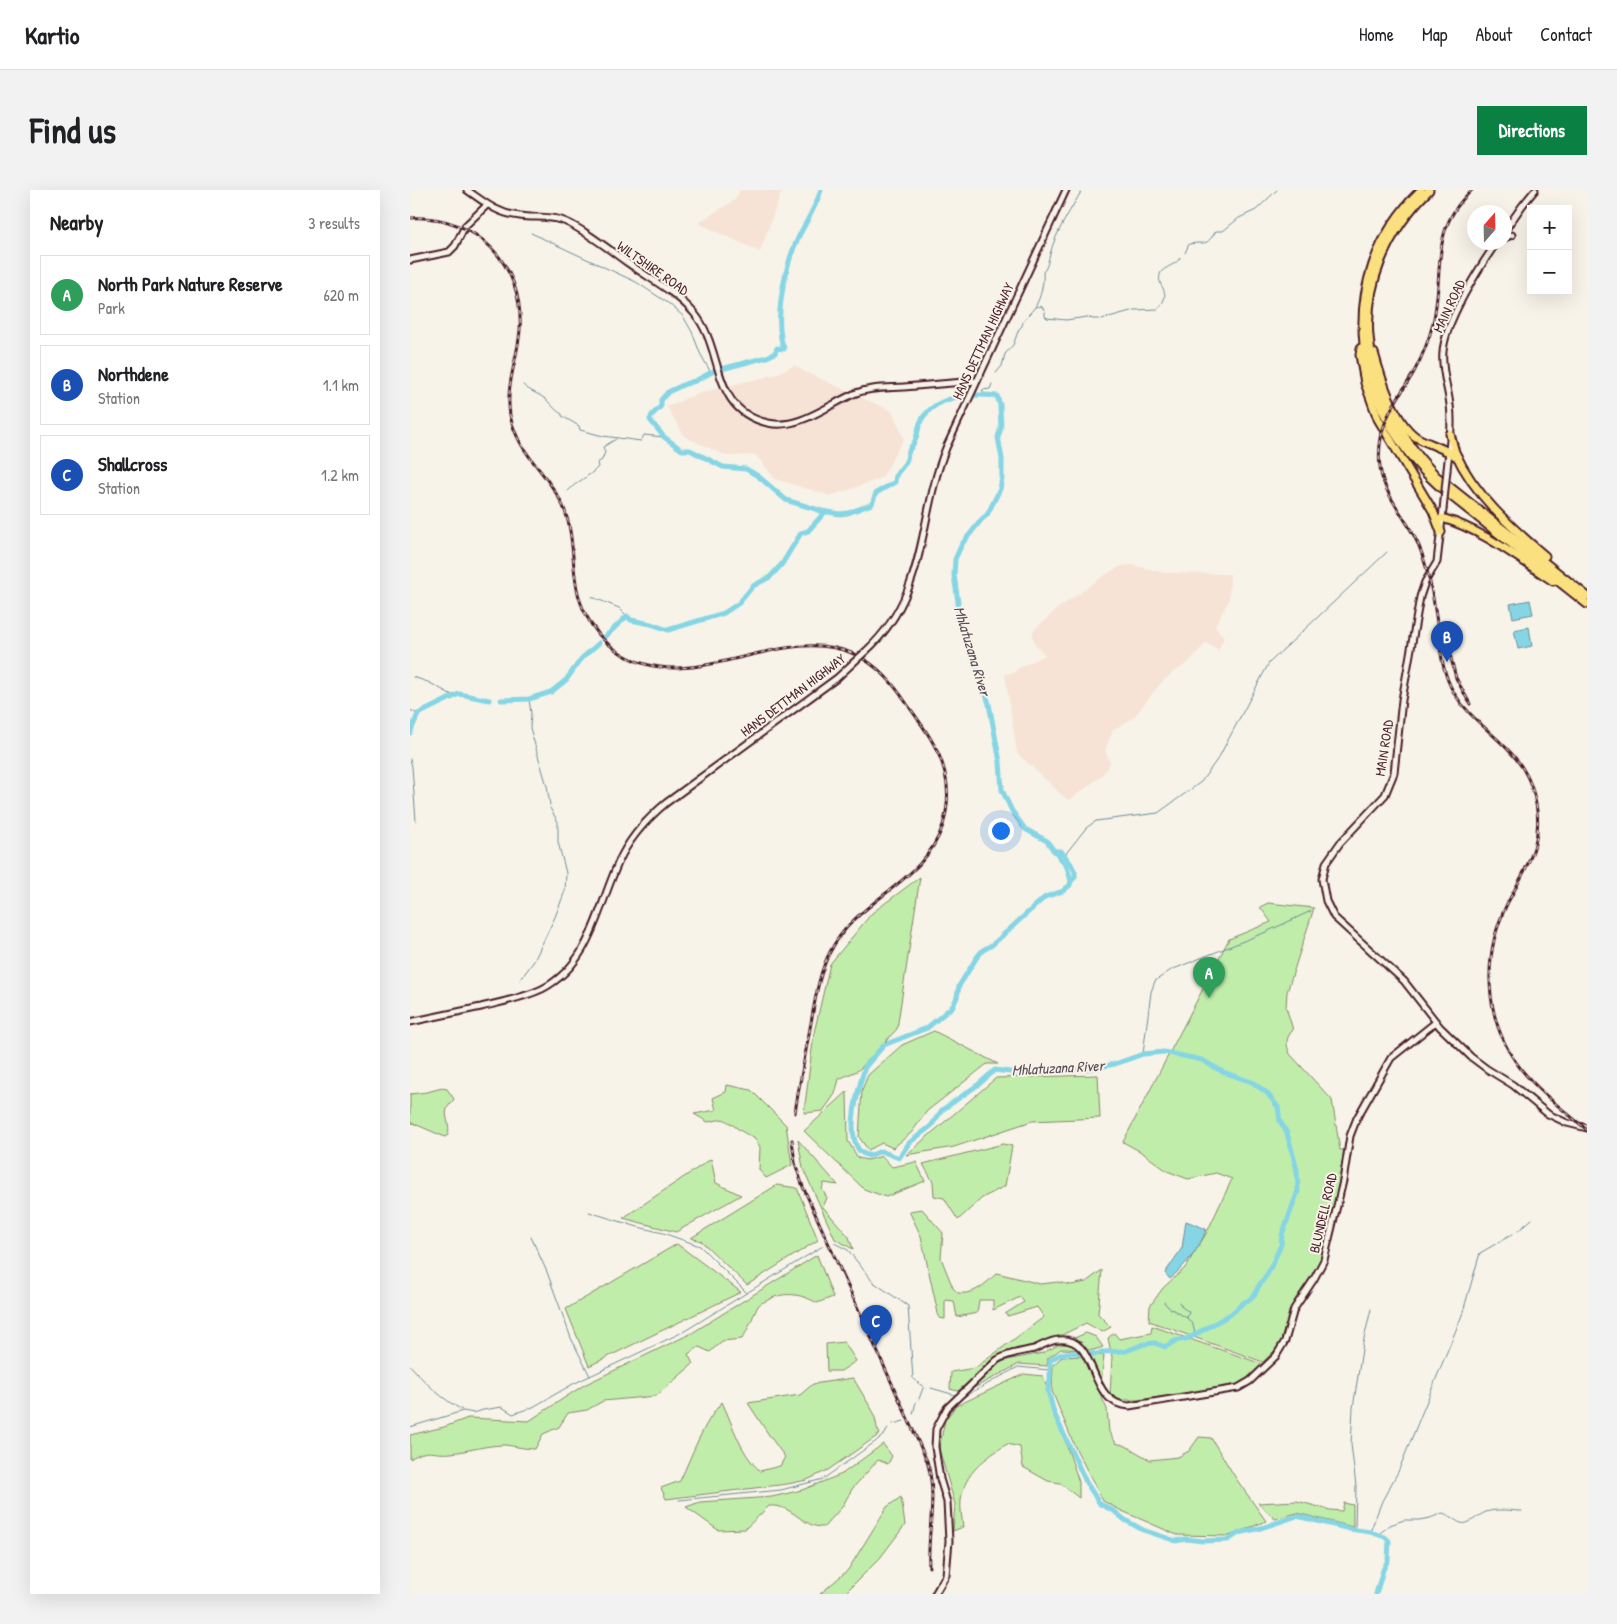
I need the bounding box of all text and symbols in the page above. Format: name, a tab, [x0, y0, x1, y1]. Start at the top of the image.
text: Kartio	[25, 19, 80, 51]
text: Home	[1359, 22, 1394, 47]
text: Map	[1422, 22, 1447, 47]
text: About	[1475, 22, 1512, 47]
text: Contact	[1540, 22, 1592, 47]
button: Directions	[1477, 106, 1587, 155]
text: Find us	[30, 107, 116, 154]
north arrow	[1467, 205, 1512, 250]
map controls	[1527, 205, 1572, 295]
button: +	[1527, 205, 1572, 250]
text: Nearby	[50, 208, 103, 237]
text: 3 results	[308, 212, 360, 234]
street label: WILTSHIRE ROAD	[614, 236, 693, 299]
button: −	[1527, 250, 1572, 295]
text: North Park Nature Reserve	[98, 271, 283, 297]
street label: MAIN ROAD	[1428, 276, 1469, 336]
street label: HANS DETTMAN HIGHWAY	[947, 278, 1018, 402]
text: A	[63, 284, 71, 306]
text: 620 m	[323, 284, 359, 306]
text: Park	[98, 297, 125, 319]
text: Northdene	[98, 361, 169, 387]
text: B	[63, 374, 71, 396]
text: 1.1 km	[323, 374, 359, 396]
text: Station	[98, 387, 140, 409]
text: Shallcross	[98, 451, 167, 477]
text: C	[63, 464, 71, 486]
text: 1.2 km	[321, 464, 359, 486]
text: Station	[98, 477, 140, 499]
water label: Mhlatuzana River	[949, 604, 997, 700]
pin: B	[1431, 621, 1463, 662]
street label: HANS DETTMAN HIGHWAY	[736, 648, 850, 740]
street label: MAIN ROAD	[1370, 718, 1397, 777]
your location	[988, 818, 1014, 844]
pin: A	[1193, 957, 1225, 998]
water label: Mhlatuzana River	[1011, 1054, 1107, 1080]
street label: BLUNDELL ROAD	[1304, 1171, 1341, 1255]
pin: C	[860, 1305, 892, 1346]

